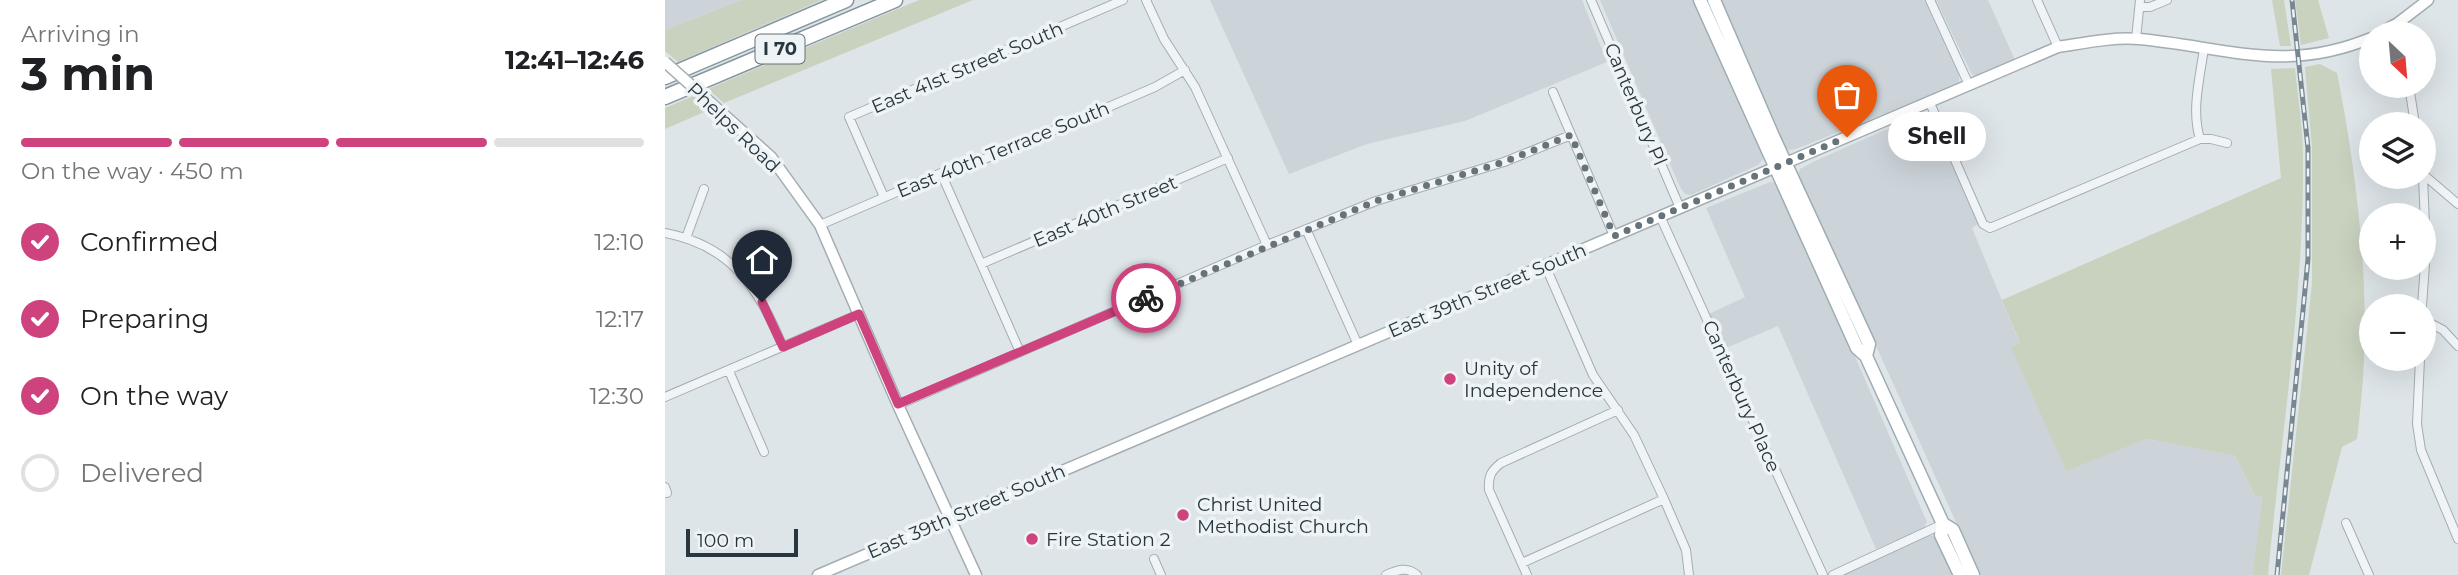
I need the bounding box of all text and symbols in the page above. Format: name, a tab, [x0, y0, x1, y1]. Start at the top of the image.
street label: East 41st Street South	[868, 17, 1067, 118]
text: Arriving in	[21, 20, 140, 48]
north arrow	[2359, 21, 2436, 98]
map controls	[2359, 21, 2436, 371]
road number: I 70	[755, 34, 805, 64]
street label: Canterbury Pl	[1599, 39, 1672, 169]
text: 12:41–12:46	[505, 44, 644, 76]
text: 3 min	[21, 45, 155, 102]
pin	[1817, 65, 1877, 137]
icon: bag	[1828, 76, 1866, 114]
street label: Phelps Road	[683, 77, 785, 177]
street label: East 40th Terrace South	[893, 96, 1113, 203]
button: layers	[2359, 112, 2436, 189]
callout: Shell	[1889, 113, 1987, 162]
text: Shell	[1907, 122, 1967, 150]
text: On the way · 450 m	[21, 157, 244, 185]
street label: East 40th Street	[1030, 171, 1181, 252]
button: +	[2359, 203, 2436, 280]
icon: check	[21, 223, 59, 261]
text: Confirmed	[80, 226, 219, 258]
text: 12:10	[594, 228, 644, 256]
pin	[732, 230, 792, 302]
street label: East 39th Street South	[1385, 238, 1590, 343]
icon: home	[743, 241, 781, 279]
courier	[1111, 263, 1181, 333]
icon: bike	[1127, 279, 1165, 317]
button: −	[2359, 294, 2436, 371]
icon: check	[21, 300, 59, 338]
text: Preparing	[80, 303, 209, 335]
text: 12:17	[596, 305, 644, 333]
street label: Canterbury Place	[1698, 317, 1785, 476]
place label: Unity of Independence	[1464, 357, 1603, 402]
marker: Unity of Independence	[1442, 371, 1458, 387]
icon: check	[21, 377, 59, 415]
text: On the way	[80, 380, 228, 412]
text: 12:30	[590, 382, 644, 410]
text: Delivered	[80, 457, 204, 489]
street label: East 39th Street South	[864, 459, 1069, 564]
place label: Christ United Methodist Church	[1197, 493, 1369, 538]
marker: Christ United Methodist Church	[1175, 507, 1191, 523]
scale bar	[686, 526, 798, 558]
place label: Fire Station 2	[1046, 528, 1171, 551]
text: 100 m	[697, 529, 754, 552]
marker: Fire Station 2	[1024, 531, 1040, 547]

